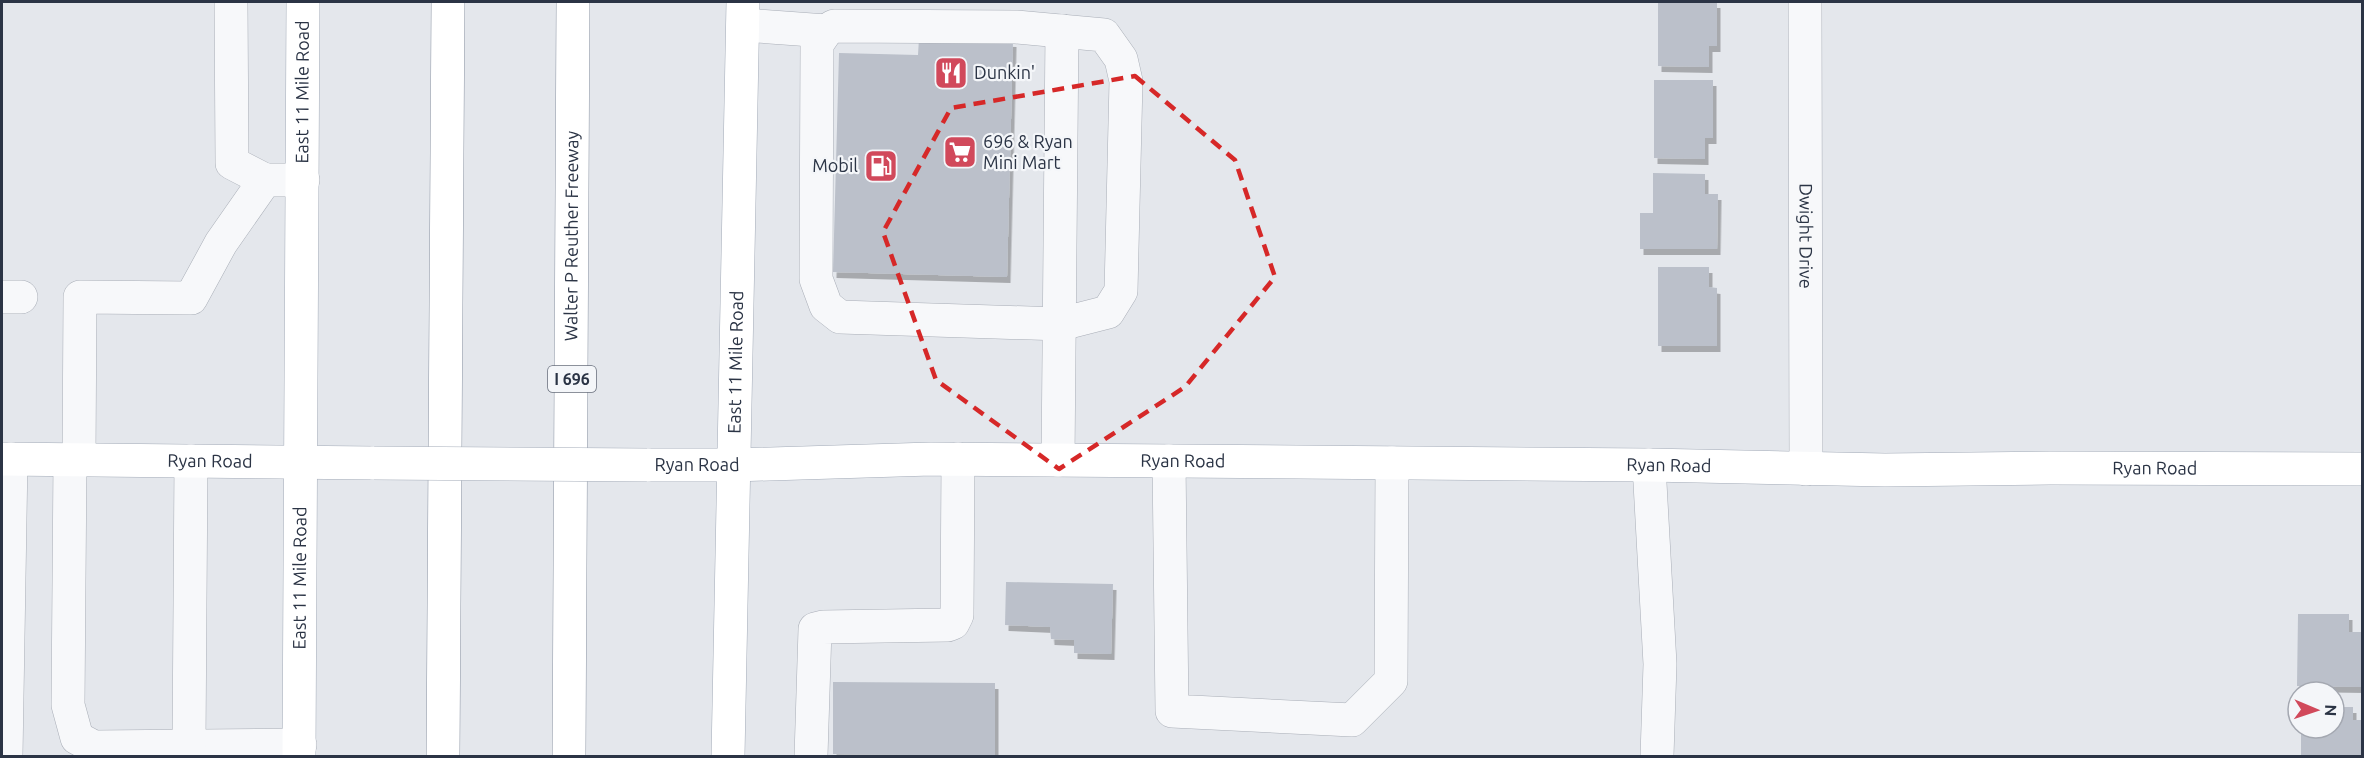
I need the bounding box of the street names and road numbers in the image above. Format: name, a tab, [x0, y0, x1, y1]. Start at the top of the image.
street label: East 11 Mile Road	[291, 20, 312, 164]
street label: Walter P Reuther Freeway	[560, 130, 581, 341]
street label: Dwight Drive	[1796, 183, 1817, 289]
street label: East 11 Mile Road	[723, 290, 746, 434]
road number: I 696	[548, 366, 596, 392]
street label: Ryan Road	[167, 450, 253, 471]
street label: Ryan Road	[1140, 450, 1226, 470]
street label: Ryan Road	[654, 454, 740, 474]
street label: Ryan Road	[1626, 454, 1712, 475]
street label: Ryan Road	[2112, 457, 2197, 477]
street label: East 11 Mile Road	[289, 506, 309, 650]

